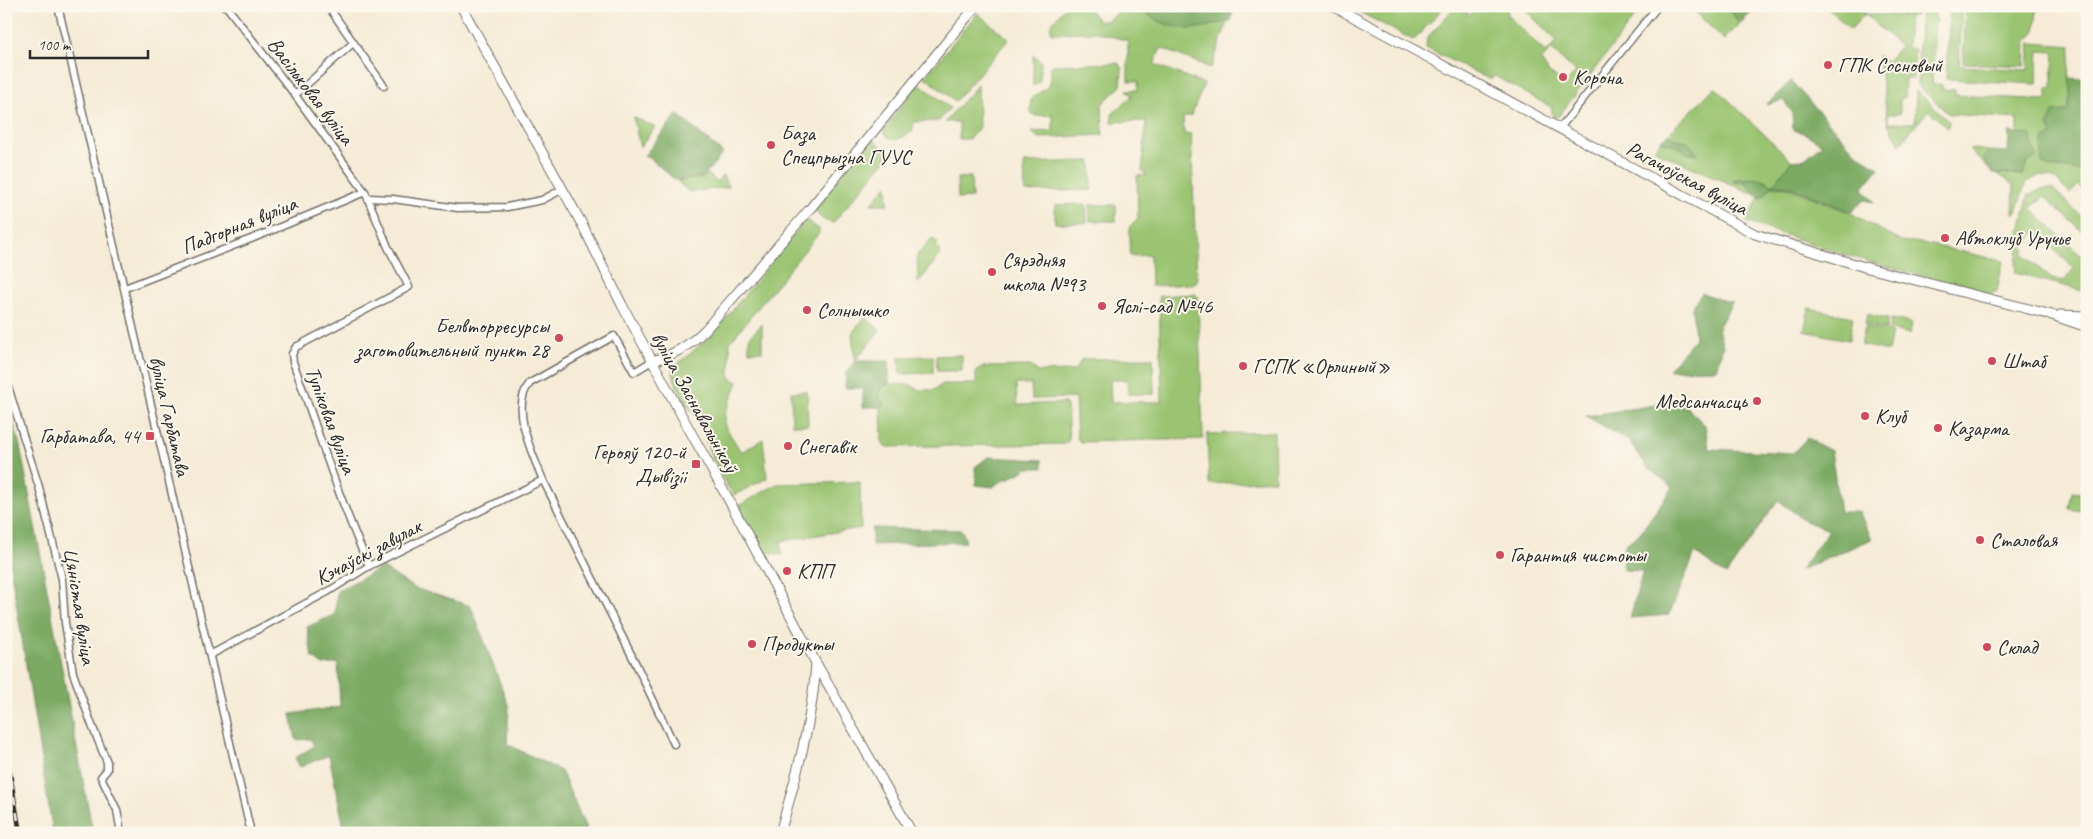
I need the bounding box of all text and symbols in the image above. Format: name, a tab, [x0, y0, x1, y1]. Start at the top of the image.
scale bar	[30, 28, 148, 60]
street label: Васільковая вуліца	[262, 32, 361, 151]
text: 100 m	[38, 36, 72, 55]
place label: ГПК Сосновый	[1838, 52, 1944, 78]
marker: ГПК Сосновый	[1822, 59, 1834, 71]
place label: Корона	[1573, 64, 1625, 90]
marker: Корона	[1557, 71, 1569, 83]
place label: База Спецпрызна ГУУС	[781, 120, 913, 171]
street label: Рагачоўская вуліца	[1622, 135, 1754, 222]
marker: База Спецпрызна ГУУС	[765, 139, 777, 151]
street label: Падгорная вуліца	[177, 189, 302, 260]
place label: Автоклуб Уручье	[1955, 225, 2072, 251]
marker: Автоклуб Уручье	[1939, 232, 1951, 244]
place label: Сярэдняя школа №93	[1002, 247, 1087, 297]
marker: Сярэдняя школа №93	[986, 266, 998, 278]
place label: Яслі-сад №46	[1112, 293, 1213, 319]
place label: Солнышко	[817, 297, 890, 323]
marker: Яслі-сад №46	[1096, 300, 1108, 312]
marker: Солнышко	[801, 304, 813, 316]
place label: Белвторресурсы заготовительный пункт 28	[353, 313, 552, 364]
street label: вуліца Заснавальнікаў	[646, 327, 745, 478]
marker: Белвторресурсы заготовительный пункт 28	[553, 332, 565, 344]
place label: Штаб	[2002, 348, 2048, 374]
place label: ГСПК «Орлиный»	[1253, 353, 1391, 379]
street label: вуліца Гарбатава	[144, 354, 197, 480]
marker: Штаб	[1986, 355, 1998, 367]
marker: ГСПК «Орлиный»	[1237, 360, 1249, 372]
street label: Тупіковая вуліца	[300, 363, 363, 479]
place label: Медсанчасць	[1655, 388, 1748, 414]
marker: Медсанчасць	[1751, 395, 1763, 407]
place label: Клуб	[1875, 403, 1909, 429]
marker: Клуб	[1859, 410, 1871, 422]
place label: Казарма	[1948, 415, 2011, 442]
marker: Казарма	[1932, 422, 1944, 434]
place label: Гарбатава, 44	[40, 423, 143, 449]
marker: Гарбатава, 44	[144, 430, 156, 442]
place label: Снегавік	[798, 433, 858, 459]
place label: Герояў 120-й Дывізіі	[593, 439, 689, 490]
marker: Снегавік	[782, 440, 794, 452]
marker: Герояў 120-й Дывізіі	[690, 458, 702, 470]
street label: Кэчаўскі завулак	[311, 512, 428, 592]
place label: Сталовая	[1990, 527, 2059, 553]
marker: Сталовая	[1974, 534, 1986, 546]
place label: Гарантия чистоты	[1510, 542, 1647, 568]
street label: Цяністая вуліца	[58, 546, 102, 668]
marker: Гарантия чистоты	[1494, 549, 1506, 561]
place label: КПП	[797, 558, 837, 584]
marker: КПП	[781, 565, 793, 577]
place label: Продукты	[762, 631, 835, 657]
place label: Склад	[1997, 634, 2039, 660]
marker: Продукты	[746, 638, 758, 650]
marker: Склад	[1981, 641, 1993, 653]

